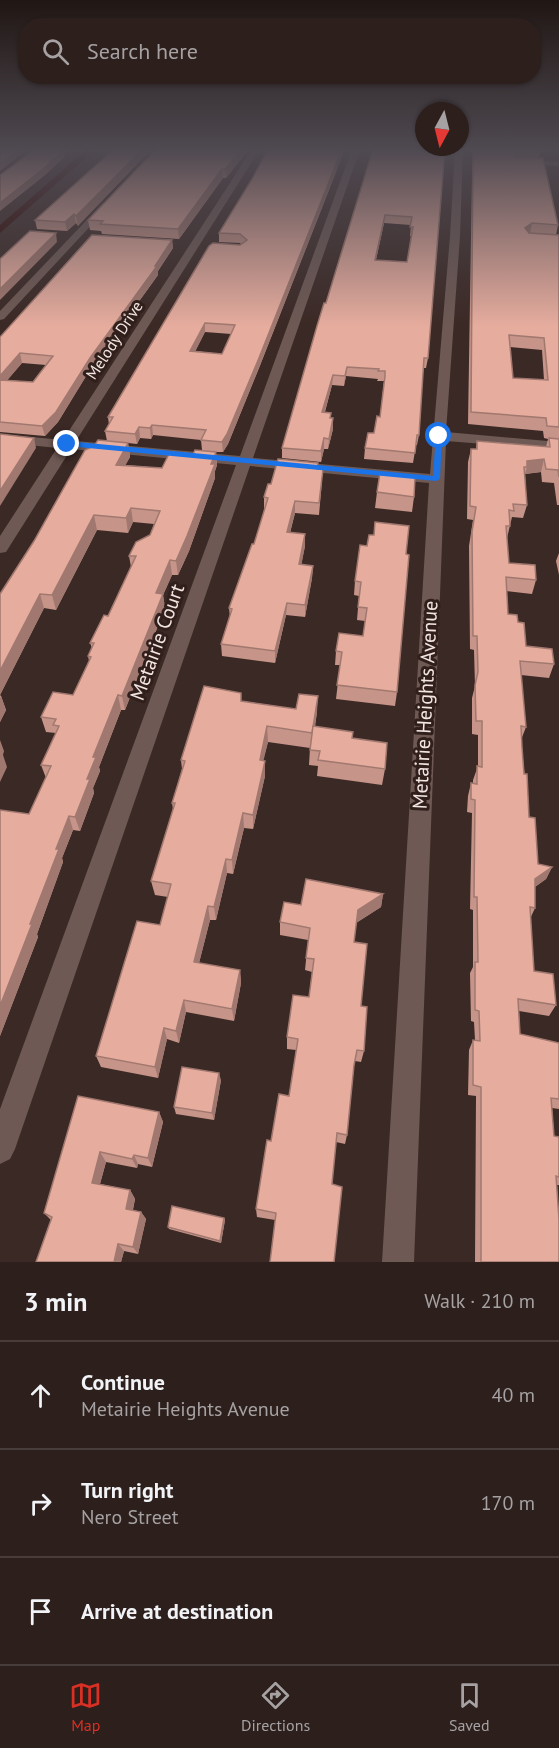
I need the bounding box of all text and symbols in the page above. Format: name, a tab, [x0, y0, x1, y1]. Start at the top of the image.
search box	[18, 18, 541, 84]
icon: search	[39, 35, 72, 68]
text: Search here	[87, 37, 198, 65]
north arrow	[415, 102, 469, 156]
street label: Melody Drive	[81, 297, 147, 383]
route start	[425, 422, 451, 448]
route end	[53, 430, 79, 456]
street label: Metairie Court	[124, 580, 190, 704]
street label: Metairie Heights Avenue	[407, 600, 443, 810]
text: 3 min	[24, 1285, 87, 1318]
text: Walk · 210 m	[424, 1288, 535, 1314]
text: Continue	[81, 1368, 165, 1396]
icon: ahead	[24, 1379, 57, 1412]
text: 40 m	[492, 1382, 535, 1408]
text: Metairie Heights Avenue	[81, 1396, 290, 1422]
text: Turn right	[81, 1476, 173, 1504]
icon: right	[24, 1487, 57, 1520]
text: 170 m	[481, 1490, 535, 1516]
text: Nero Street	[81, 1504, 179, 1530]
icon: arrive	[24, 1595, 57, 1628]
text: Arrive at destination	[81, 1597, 273, 1625]
tab: Map	[69, 1679, 102, 1735]
tab: Directions	[241, 1679, 310, 1735]
tab: Saved	[449, 1679, 490, 1735]

